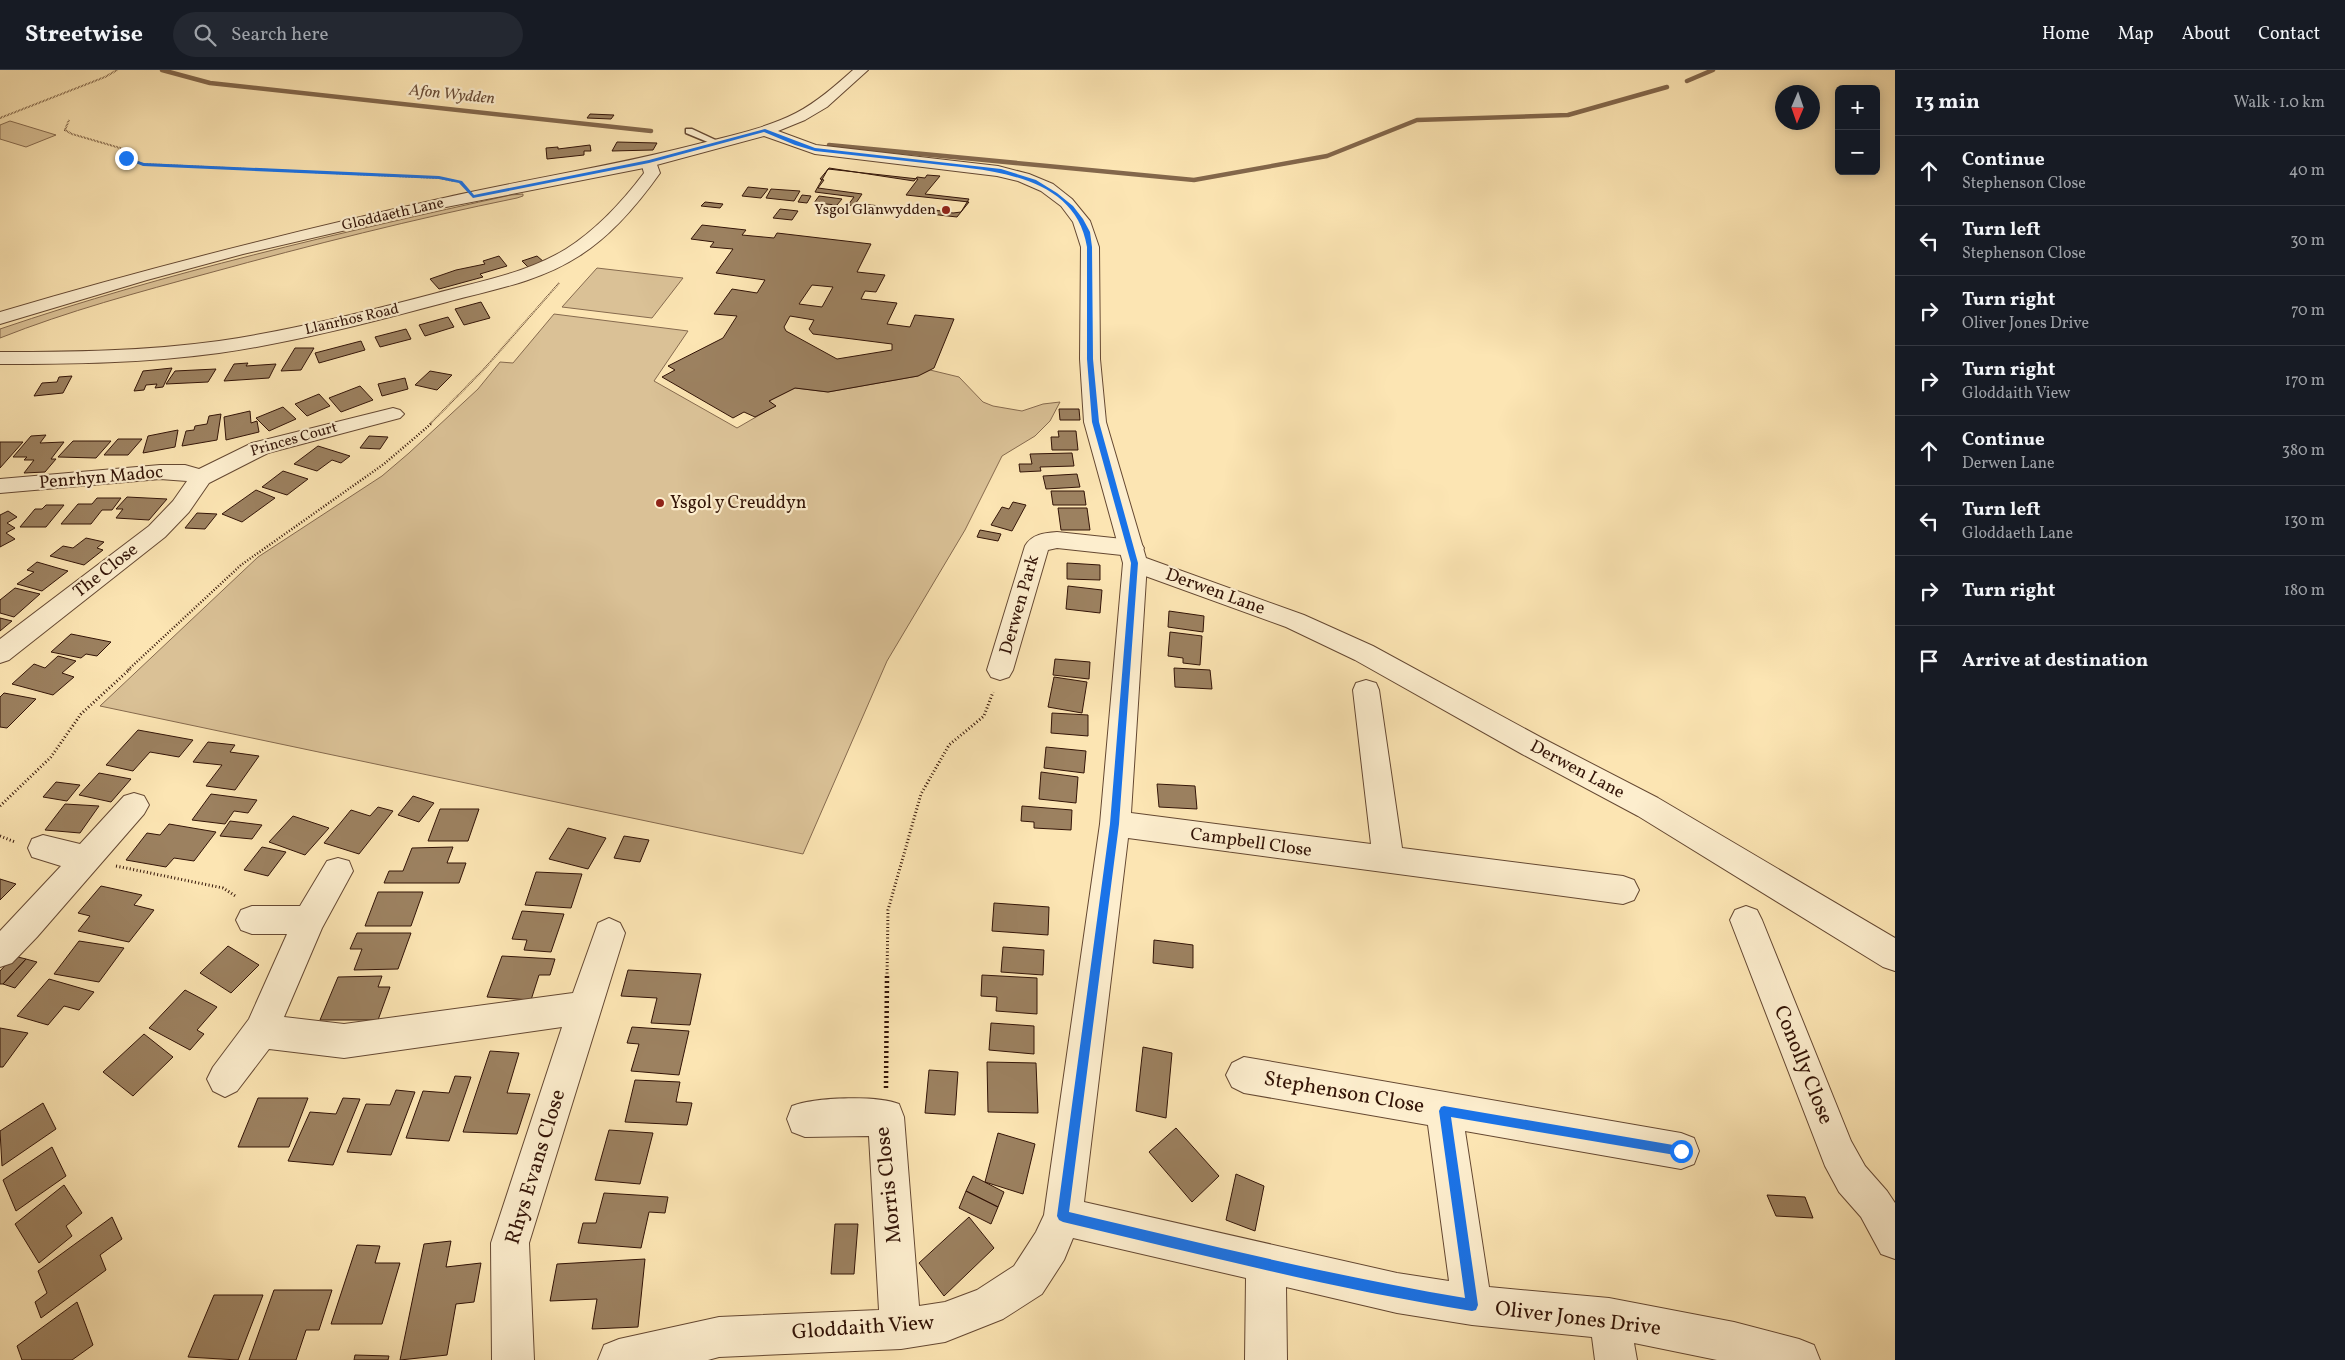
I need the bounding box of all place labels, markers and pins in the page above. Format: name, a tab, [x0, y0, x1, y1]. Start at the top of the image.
place label: Ysgol Glanwydden	[814, 200, 936, 221]
marker: Ysgol Glanwydden	[940, 204, 952, 216]
place label: Ysgol y Creuddyn	[670, 491, 807, 516]
marker: Ysgol y Creuddyn	[654, 497, 666, 509]

